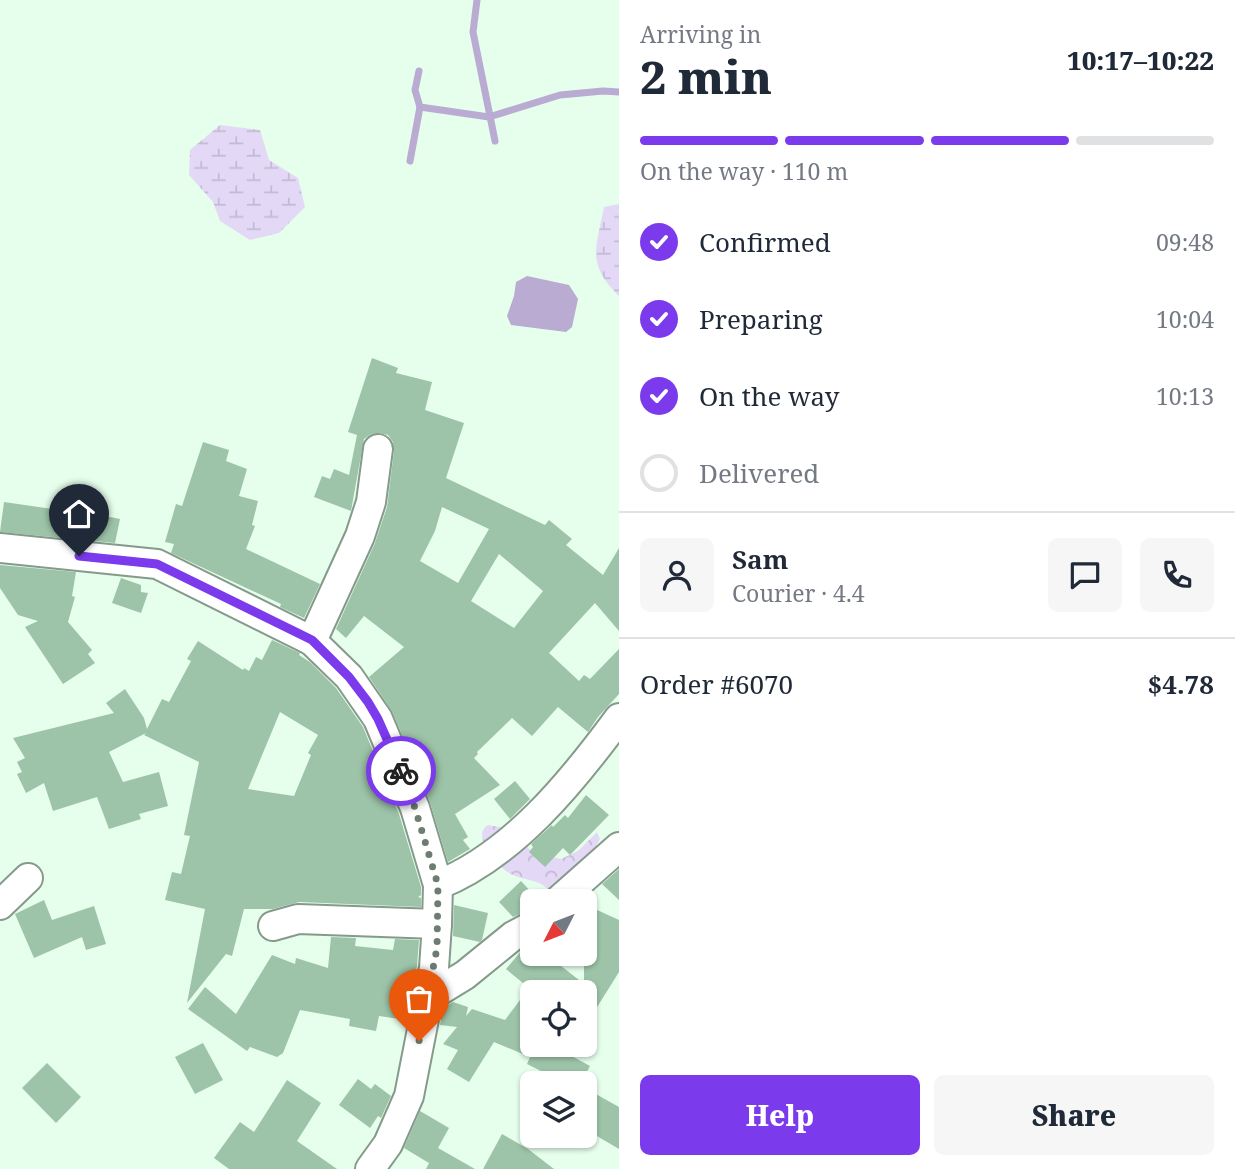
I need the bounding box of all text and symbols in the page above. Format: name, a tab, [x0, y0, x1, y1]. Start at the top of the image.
text: Arriving in	[640, 18, 761, 50]
text: 10:17–10:22	[1067, 42, 1214, 78]
text: 2 min	[640, 45, 772, 107]
text: On the way · 110 m	[640, 155, 848, 187]
icon: check	[640, 223, 678, 261]
text: Confirmed	[699, 224, 831, 260]
text: 09:48	[1156, 226, 1214, 258]
icon: check	[640, 300, 678, 338]
text: Preparing	[699, 301, 823, 337]
text: 10:04	[1156, 303, 1214, 335]
icon: check	[640, 377, 678, 415]
text: On the way	[699, 378, 839, 414]
text: 10:13	[1156, 380, 1214, 412]
text: Delivered	[699, 455, 819, 491]
pin	[49, 484, 109, 556]
icon: home	[60, 495, 98, 533]
button: person	[640, 538, 714, 612]
button: chat	[1048, 538, 1122, 612]
button: phone	[1140, 538, 1214, 612]
text: Sam	[732, 541, 788, 577]
text: Courier · 4.4	[732, 577, 865, 609]
text: Order #6070	[640, 666, 793, 702]
text: $4.78	[1148, 666, 1214, 702]
courier	[366, 736, 436, 806]
icon: bike	[382, 752, 420, 790]
north arrow	[520, 889, 597, 966]
map controls	[520, 889, 597, 1148]
pin	[389, 969, 449, 1041]
icon: bag	[400, 980, 438, 1018]
button: locate	[520, 980, 597, 1057]
button: layers	[520, 1071, 597, 1148]
button: Help	[640, 1075, 920, 1155]
button: Share	[934, 1075, 1214, 1155]

